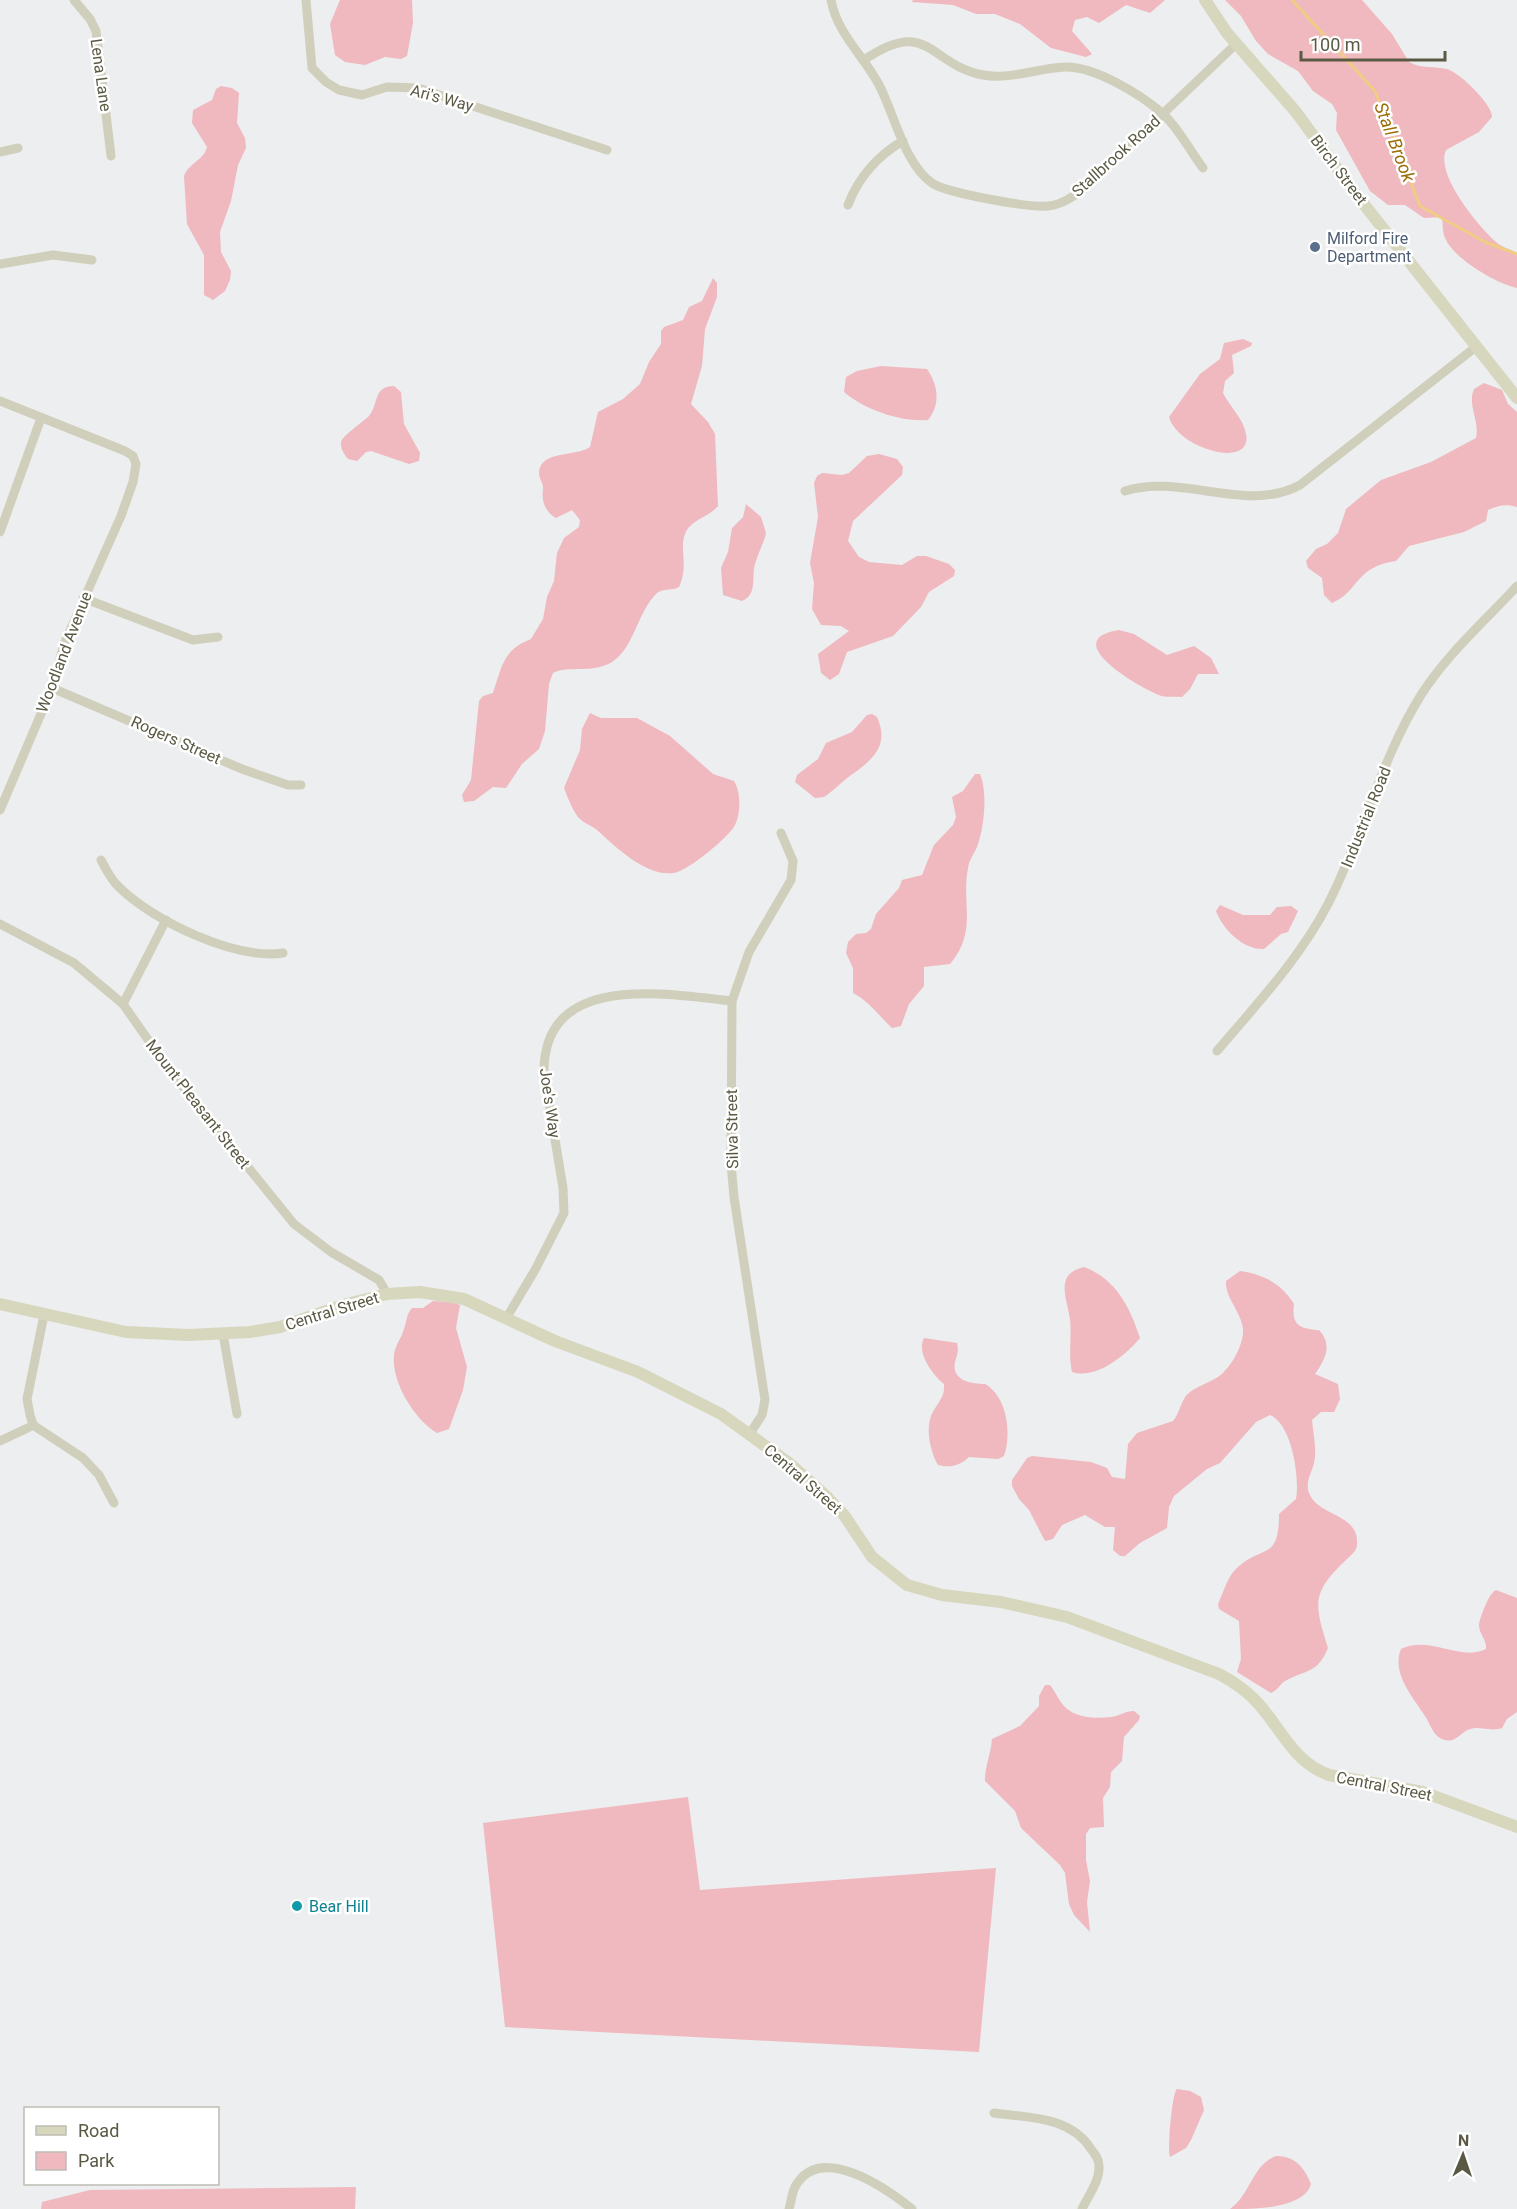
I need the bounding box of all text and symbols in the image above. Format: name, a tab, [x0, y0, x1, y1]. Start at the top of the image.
scale bar	[1301, 24, 1445, 62]
text: 100 m	[1310, 34, 1361, 55]
street label: Lena Lane	[86, 37, 116, 113]
street label: Ari's Way	[409, 81, 476, 116]
water label: Stall Brook	[1370, 99, 1420, 186]
street label: Stallbrook Road	[1068, 111, 1164, 201]
street label: Birch Street	[1307, 131, 1371, 209]
place label: Milford Fire Department	[1327, 229, 1411, 266]
marker: Milford Fire Department	[1308, 240, 1322, 254]
street label: Woodland Avenue	[32, 589, 96, 715]
street label: Rogers Street	[128, 712, 224, 768]
street label: Industrial Road	[1337, 764, 1395, 870]
street label: Mount Pleasant Street	[142, 1036, 254, 1172]
street label: Joe's Way	[536, 1067, 564, 1140]
street label: Silva Street	[722, 1089, 742, 1169]
street label: Central Street	[283, 1288, 381, 1334]
street label: Central Street	[760, 1440, 846, 1518]
street label: Central Street	[1335, 1767, 1433, 1805]
place label: Bear Hill	[309, 1897, 369, 1916]
marker: Bear Hill	[290, 1899, 304, 1913]
legend	[24, 2107, 219, 2185]
text: Road	[78, 2120, 119, 2141]
north arrow	[1433, 2125, 1493, 2185]
text: N	[1458, 2131, 1469, 2150]
text: Park	[78, 2150, 115, 2171]

